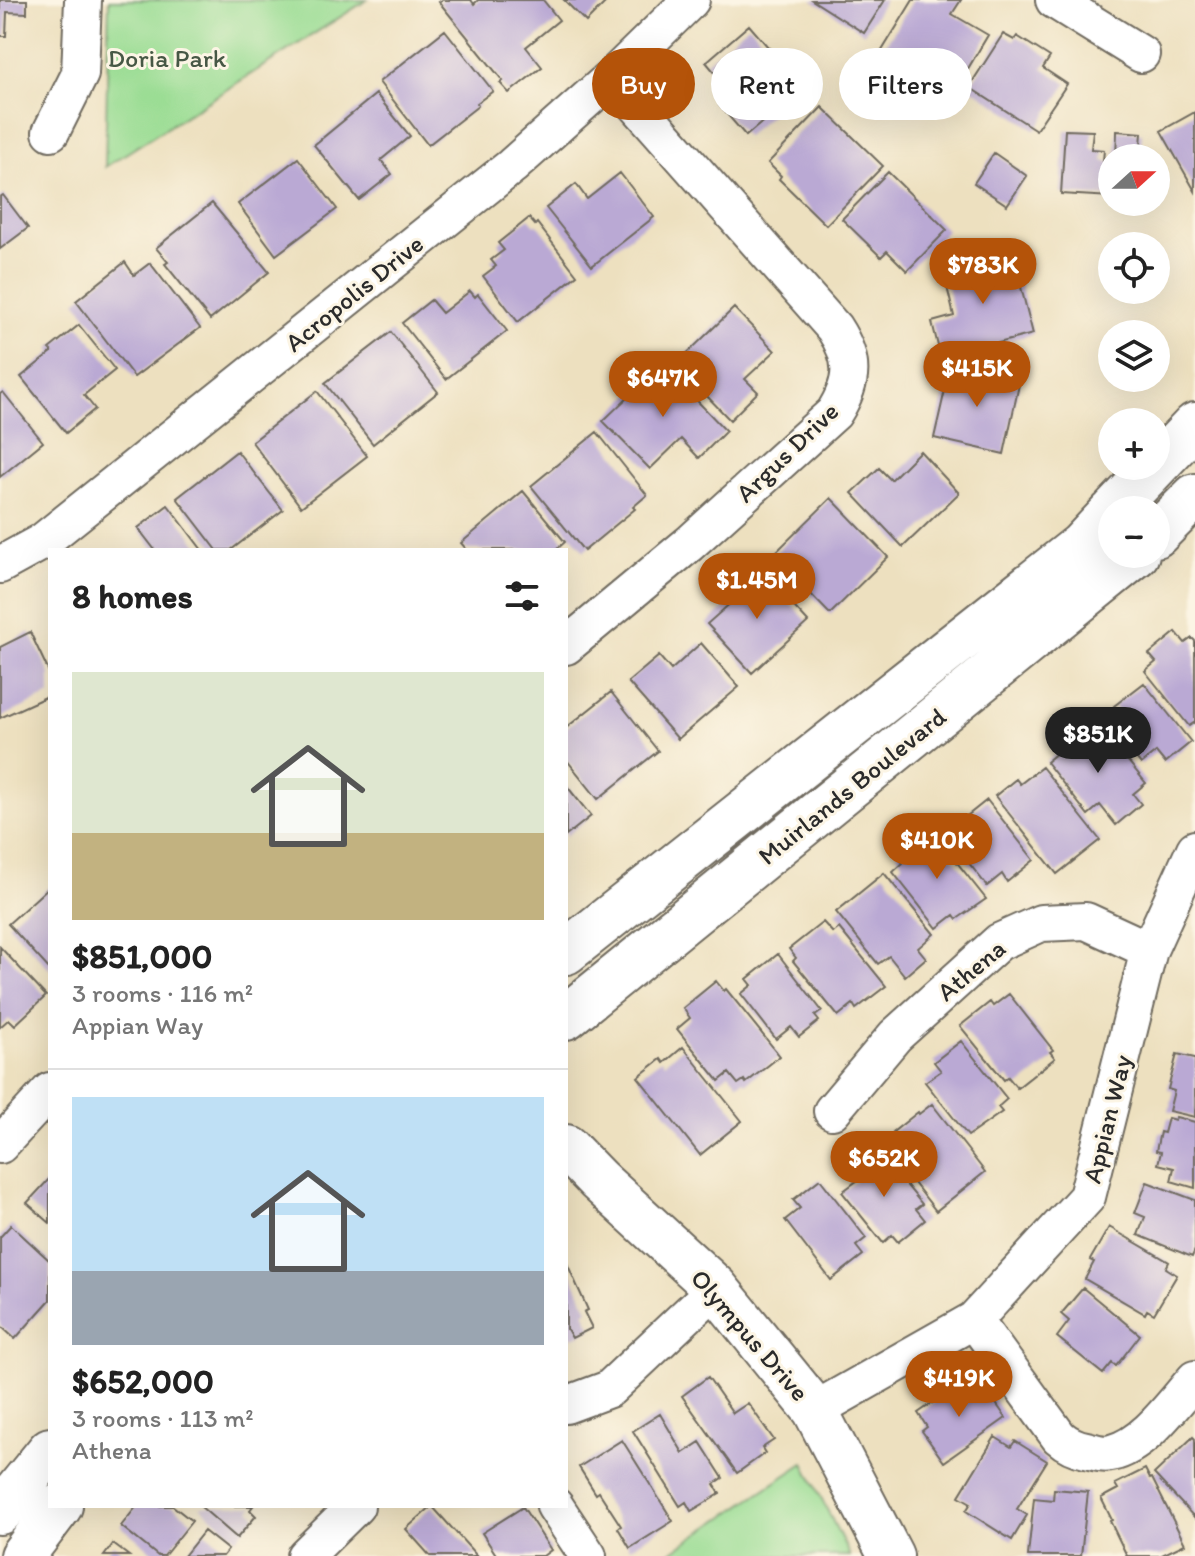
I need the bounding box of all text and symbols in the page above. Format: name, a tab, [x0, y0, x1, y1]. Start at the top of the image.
park label: Doria Park	[108, 42, 227, 74]
chip: Buy	[592, 48, 695, 120]
chip: Rent	[711, 48, 823, 120]
chip: Filters	[839, 48, 972, 120]
north arrow	[1098, 144, 1170, 216]
map controls	[1098, 144, 1170, 568]
street label: Acropolis Drive	[278, 227, 430, 359]
button: locate	[1098, 232, 1170, 304]
pin: $783K	[927, 238, 1039, 306]
text: $783K	[947, 248, 1019, 280]
button: layers	[1098, 320, 1170, 392]
pin: $415K	[921, 341, 1033, 409]
pin: $647K	[607, 351, 719, 419]
text: $415K	[941, 351, 1013, 383]
text: $647K	[627, 361, 699, 393]
street label: Argus Drive	[729, 395, 845, 509]
button: +	[1098, 408, 1170, 480]
button: −	[1098, 496, 1170, 568]
pin: $1.45M	[692, 553, 822, 621]
text: $1.45M	[716, 563, 798, 595]
icon: filters	[500, 574, 544, 618]
text: 8 homes	[72, 576, 193, 617]
street label: Muirlands Boulevard	[751, 700, 953, 872]
pin: $851K	[1042, 707, 1154, 775]
text: $851K	[1063, 717, 1133, 749]
icon: home	[236, 724, 380, 868]
pin: $410K	[881, 813, 993, 881]
text: $410K	[900, 823, 974, 855]
street label: Athena	[930, 932, 1012, 1008]
text: $851,000	[72, 936, 212, 977]
text: 3 rooms · 116 m²	[72, 977, 253, 1009]
text: Appian Way	[72, 1009, 203, 1041]
street label: Appian Way	[1076, 1051, 1138, 1187]
pin: $652K	[828, 1131, 940, 1199]
text: $652K	[849, 1141, 919, 1173]
icon: home	[236, 1149, 380, 1293]
street label: Olympus Drive	[684, 1262, 816, 1408]
pin: $419K	[903, 1351, 1015, 1419]
text: $652,000	[72, 1361, 214, 1402]
text: $419K	[923, 1361, 995, 1393]
text: 3 rooms · 113 m²	[72, 1402, 254, 1434]
text: Athena	[72, 1434, 152, 1466]

